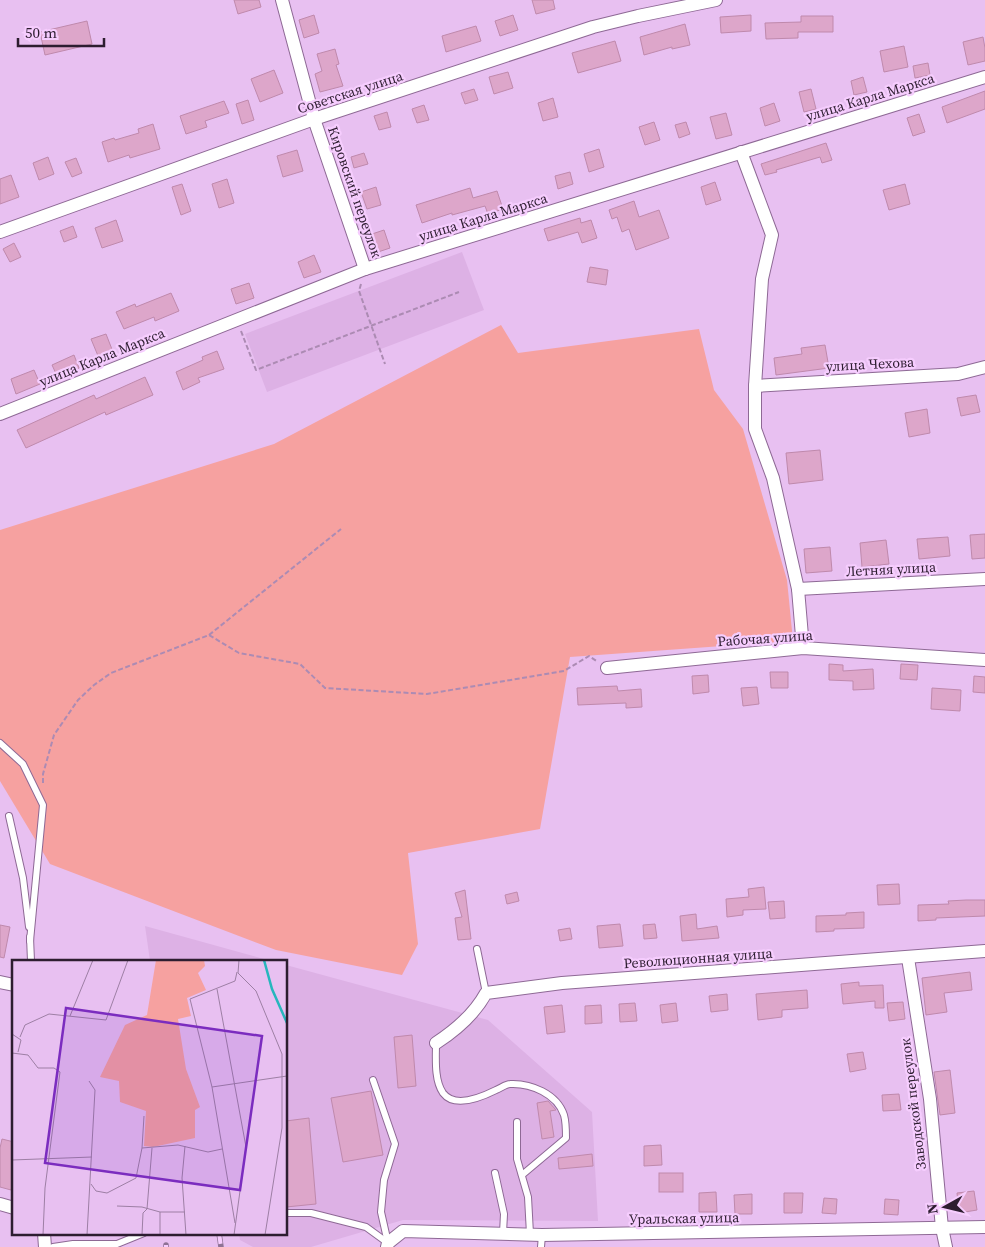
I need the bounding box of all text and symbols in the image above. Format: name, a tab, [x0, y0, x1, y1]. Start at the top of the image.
scale bar	[18, 15, 104, 47]
text: 50 m	[25, 22, 57, 43]
street label: Советская улица	[295, 65, 406, 118]
street label: улица Карла Маркса	[803, 68, 938, 126]
street label: Кировский переулок	[323, 124, 387, 261]
street label: улица Карла Маркса	[416, 188, 551, 246]
street label: улица Карла Маркса	[36, 322, 169, 391]
street label: улица Чехова	[825, 352, 916, 376]
street label: Летняя улица	[845, 557, 938, 581]
street label: Рабочая улица	[717, 625, 814, 651]
street label: Революционная улица	[623, 943, 774, 973]
inset map	[12, 960, 288, 1234]
street label: Заводской переулок	[895, 1037, 931, 1171]
north arrow	[920, 1182, 970, 1232]
text: N	[922, 1202, 943, 1215]
street label: Уральская улица	[629, 1207, 740, 1229]

